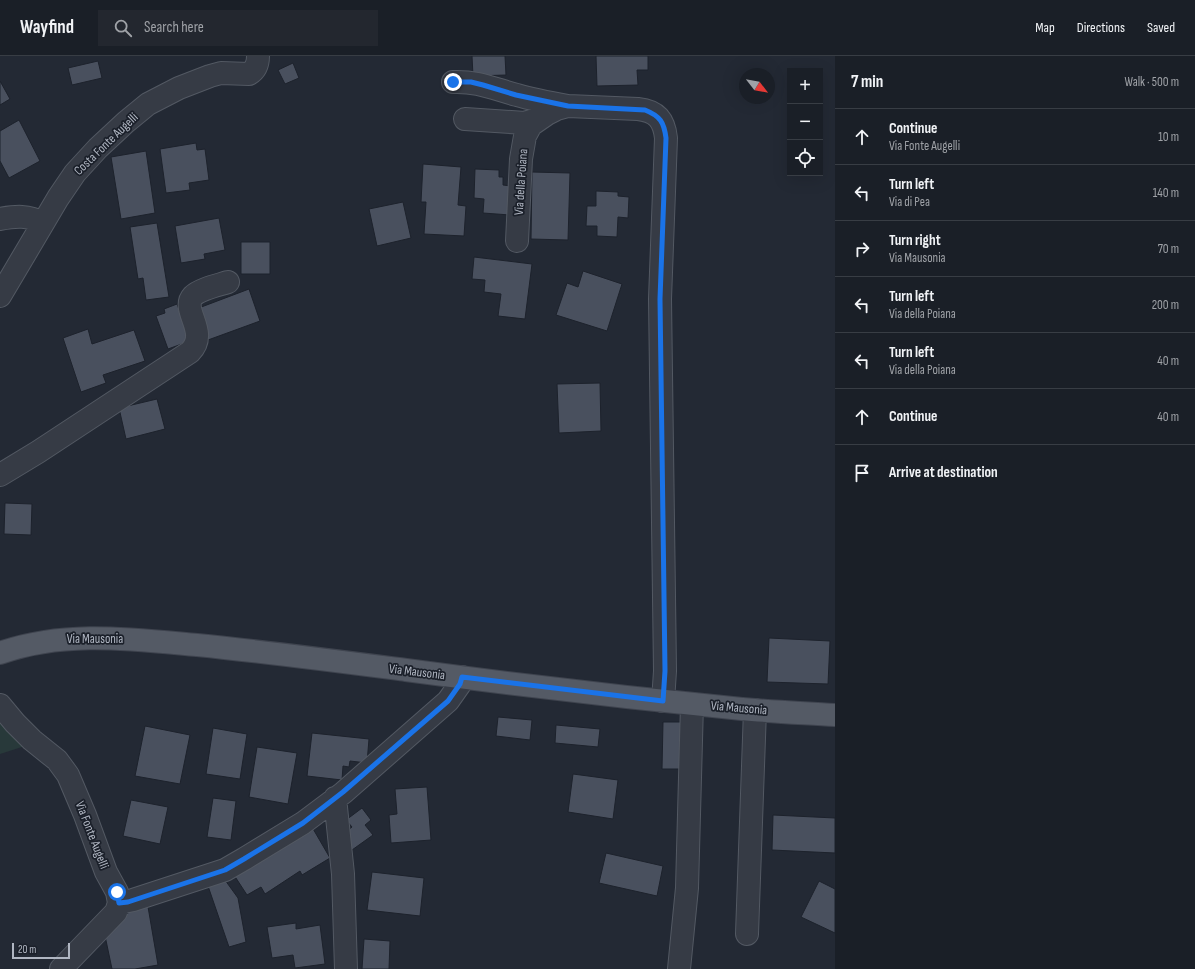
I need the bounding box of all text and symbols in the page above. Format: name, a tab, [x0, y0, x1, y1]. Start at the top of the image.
search box	[98, 10, 378, 46]
text: Wayfind	[20, 16, 74, 39]
icon: search	[112, 17, 134, 39]
text: Search here	[144, 18, 204, 37]
text: Map	[1035, 19, 1055, 36]
text: Directions	[1077, 19, 1125, 36]
text: Saved	[1147, 19, 1175, 36]
north arrow	[739, 68, 775, 104]
map controls	[787, 68, 823, 176]
button: +	[787, 68, 823, 104]
text: 7 min	[851, 72, 883, 92]
route end	[444, 73, 462, 91]
text: Walk · 500 m	[1125, 74, 1179, 90]
button: −	[787, 104, 823, 140]
street label: Costa Fonte Augelli	[71, 109, 141, 179]
text: Continue	[889, 119, 938, 138]
icon: ahead	[851, 126, 873, 148]
text: 10 m	[1158, 129, 1179, 145]
text: Via Fonte Augelli	[889, 138, 960, 154]
button: locate	[787, 140, 823, 176]
street label: Via della Poiana	[511, 148, 531, 216]
text: Turn left	[889, 175, 934, 194]
icon: left	[851, 182, 873, 204]
text: 140 m	[1153, 185, 1179, 201]
text: Via di Pea	[889, 194, 930, 210]
text: Turn right	[889, 231, 941, 250]
icon: right	[851, 238, 873, 260]
text: 70 m	[1158, 241, 1179, 257]
text: Via Mausonia	[889, 250, 946, 266]
text: Turn left	[889, 287, 934, 306]
icon: left	[851, 294, 873, 316]
text: 200 m	[1152, 297, 1179, 313]
text: Via della Poiana	[889, 306, 956, 322]
text: Turn left	[889, 343, 934, 362]
icon: left	[851, 350, 873, 372]
text: 40 m	[1157, 353, 1179, 369]
text: Via della Poiana	[889, 362, 956, 378]
icon: ahead	[851, 406, 873, 428]
text: Continue	[889, 407, 938, 426]
text: 40 m	[1157, 409, 1179, 425]
icon: arrive	[851, 462, 873, 484]
text: Arrive at destination	[889, 463, 998, 482]
street label: Via Mausonia	[67, 631, 123, 647]
street label: Via Mausonia	[388, 661, 446, 683]
street label: Via Mausonia	[710, 698, 768, 718]
street label: Via Fonte Augelli	[72, 799, 112, 871]
route start	[108, 883, 126, 901]
scale bar	[12, 941, 70, 960]
text: 20 m	[18, 943, 36, 956]

